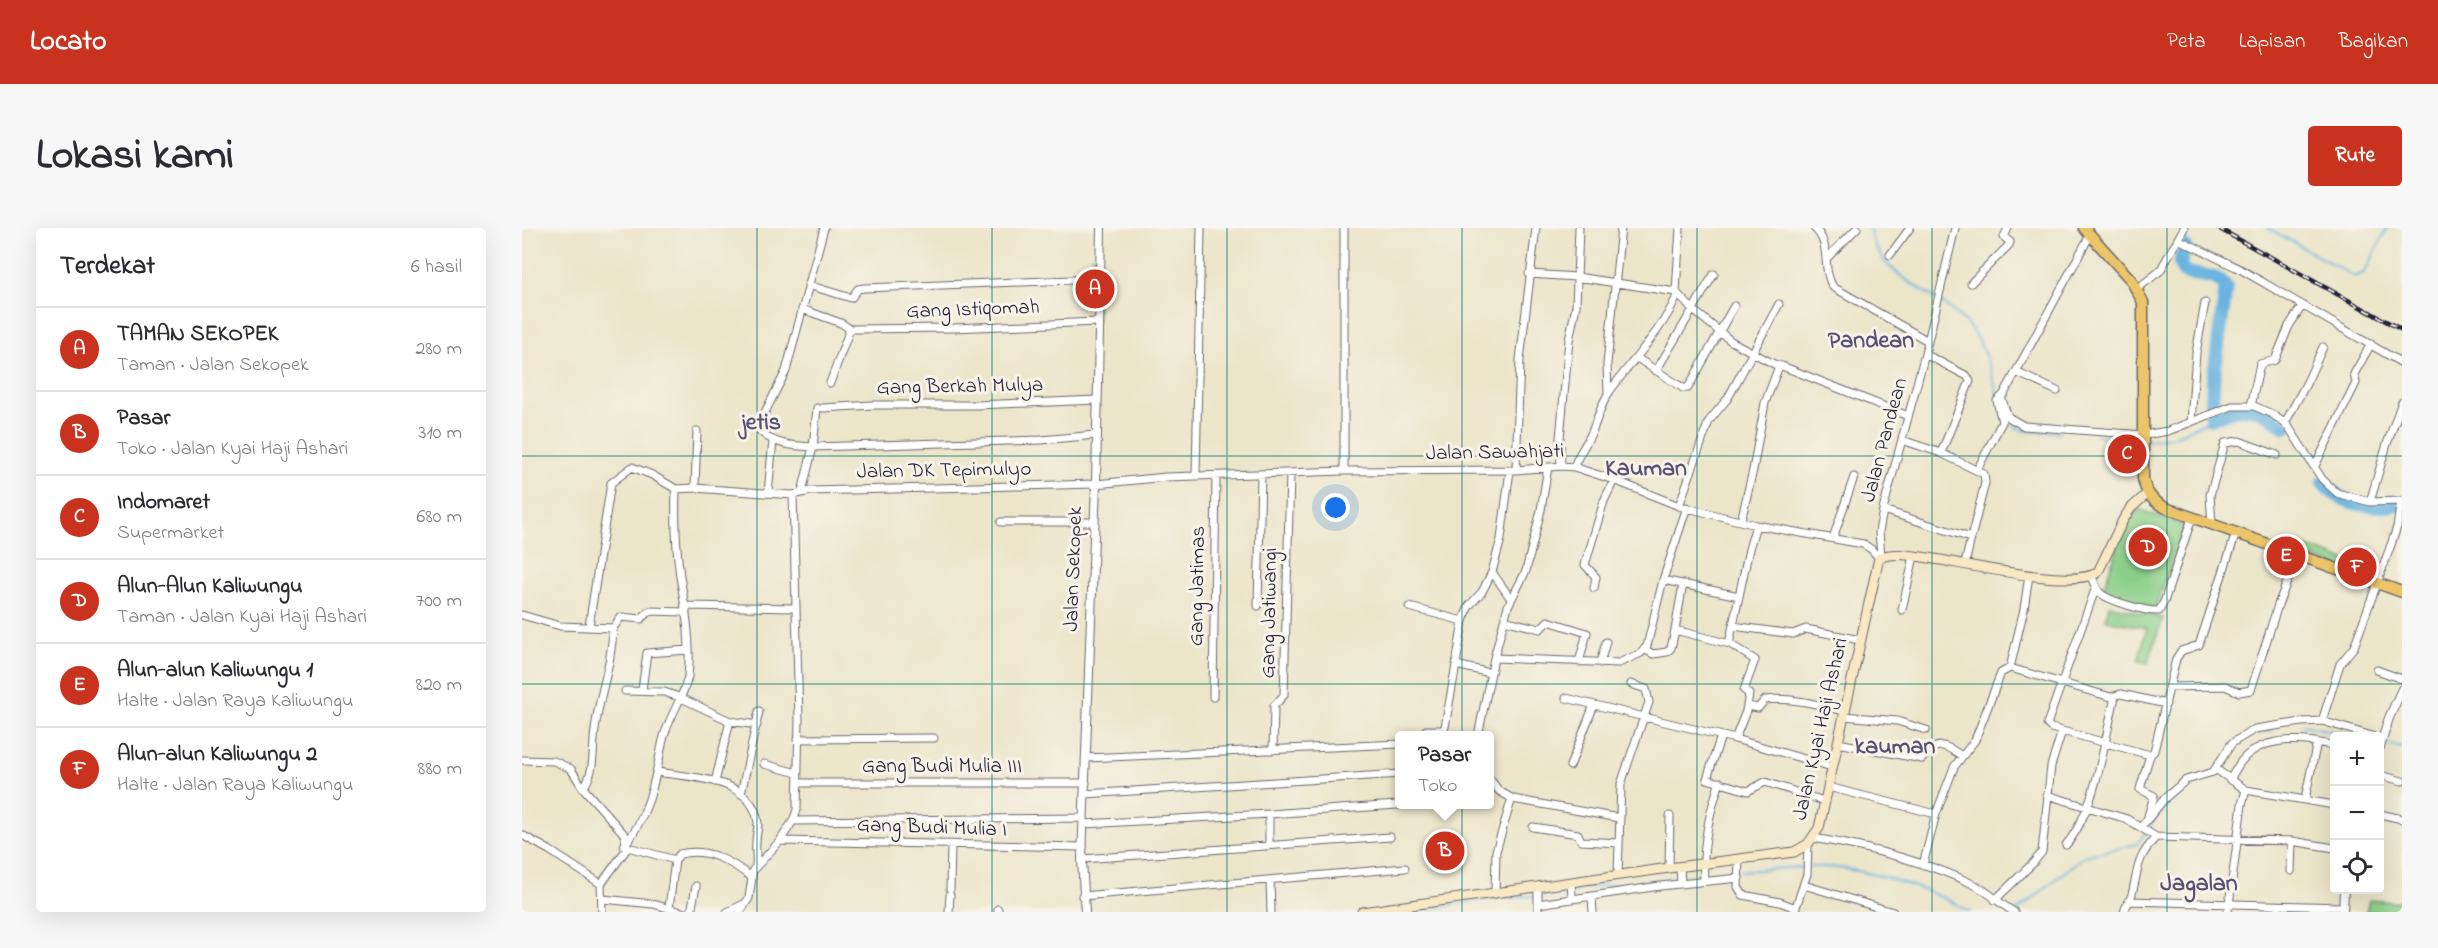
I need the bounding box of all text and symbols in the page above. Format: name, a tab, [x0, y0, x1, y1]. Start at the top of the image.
text: Locato	[30, 22, 106, 63]
text: Peta	[2167, 27, 2206, 57]
text: Lapisan	[2239, 27, 2305, 57]
text: Bagikan	[2338, 27, 2408, 57]
text: Lokasi kami	[36, 126, 234, 187]
button: Rute	[2308, 126, 2402, 186]
text: Terdekat	[60, 248, 155, 286]
text: 6 hasil	[411, 253, 462, 282]
pin: A	[1076, 266, 1114, 312]
street label: Gang Istiqomah	[906, 293, 1040, 329]
text: TAMAN SEKOPEK	[117, 319, 278, 351]
district label: Pandean	[1828, 324, 1914, 359]
text: A	[73, 335, 86, 364]
text: 280 m	[415, 335, 462, 364]
text: Taman · Jalan Sekopek	[117, 351, 309, 380]
street label: Gang Berkah Mulya	[876, 371, 1044, 405]
street label: Jalan Pandean	[1854, 375, 1916, 505]
text: Pasar	[117, 403, 170, 435]
district label: jetis	[737, 406, 781, 441]
text: B	[73, 419, 86, 448]
text: 310 m	[418, 419, 462, 448]
pin: C	[2108, 432, 2146, 476]
text: Toko · Jalan Kyai Haji Ashari	[117, 435, 348, 464]
street label: Jalan Sawahjati	[1426, 437, 1564, 469]
district label: Kauman	[1605, 452, 1687, 487]
street label: Jalan DK Tepimulyo	[856, 454, 1032, 490]
text: Indomaret	[117, 487, 210, 519]
your location	[1321, 493, 1350, 522]
text: C	[74, 503, 85, 532]
text: 680 m	[417, 503, 462, 532]
street label: Jalan Sekopek	[1057, 505, 1091, 632]
text: Supermarket	[117, 519, 224, 548]
pin: D	[2128, 524, 2168, 570]
street label: Gang Jatimas	[1182, 526, 1216, 646]
pin: E	[2266, 534, 2306, 578]
pin: F	[2338, 544, 2376, 590]
street label: Gang Jatiwangi	[1254, 547, 1288, 679]
text: Alun-Alun Kaliwungu	[117, 571, 302, 603]
text: D	[72, 587, 87, 616]
text: 700 m	[416, 587, 462, 616]
text: Taman · Jalan Kyai Haji Ashari	[117, 603, 367, 632]
street label: Jalan Kyai Haji Ashari	[1785, 635, 1859, 824]
text: Alun-alun Kaliwungu 1	[117, 655, 313, 687]
text: E	[73, 671, 86, 700]
text: 820 m	[415, 671, 462, 700]
text: Halte · Jalan Raya Kaliwungu	[117, 687, 353, 716]
district label: kauman	[1855, 730, 1935, 765]
popup	[1395, 731, 1494, 809]
map controls	[2330, 732, 2384, 894]
button: +	[2330, 732, 2384, 786]
text: Alun-alun Kaliwungu 2	[117, 739, 317, 771]
text: Pasar	[1418, 740, 1471, 772]
street label: Gang Budi Mulia III	[862, 752, 1022, 784]
text: F	[73, 755, 86, 784]
text: 880 m	[418, 755, 462, 784]
text: Halte · Jalan Raya Kaliwungu	[117, 771, 353, 800]
text: Toko	[1418, 772, 1458, 801]
button: −	[2330, 786, 2384, 840]
street label: Gang Budi Mulia I	[856, 810, 1007, 848]
pin: B	[1426, 828, 1464, 874]
button: locate	[2330, 840, 2384, 894]
district label: Jagalan	[2160, 867, 2238, 903]

